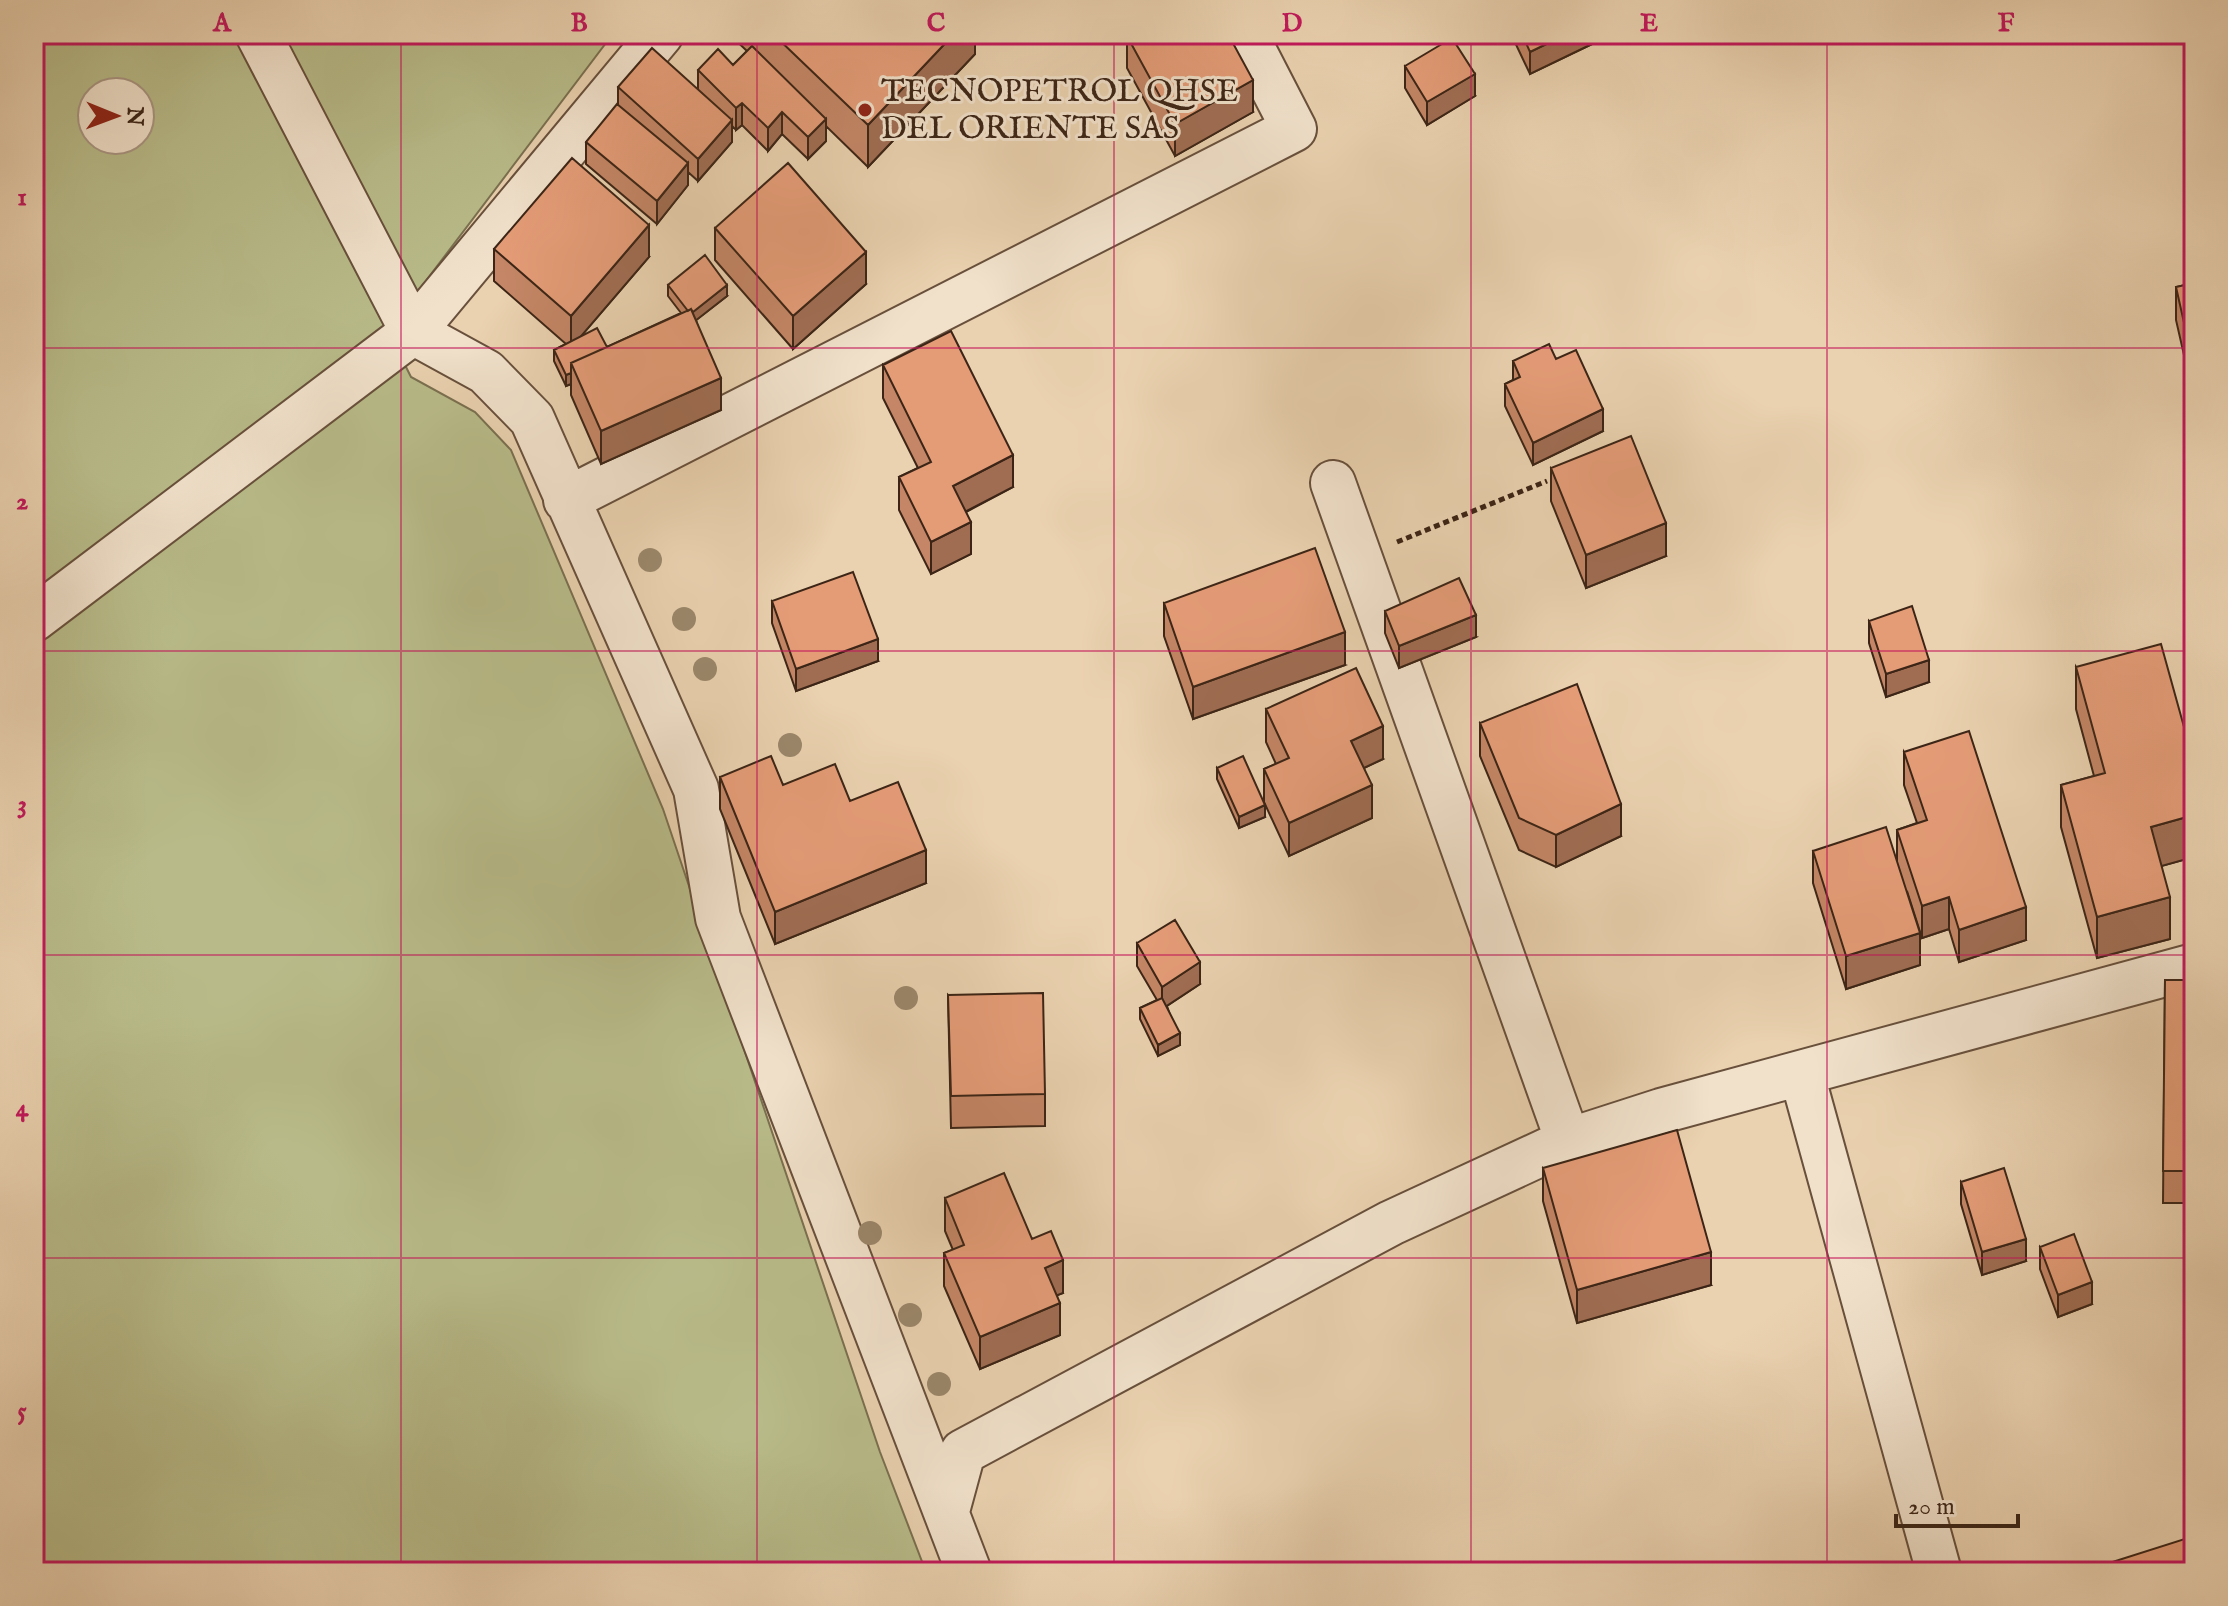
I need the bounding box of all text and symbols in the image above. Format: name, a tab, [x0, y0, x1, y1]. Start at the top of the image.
text: A	[212, 7, 232, 40]
text: B	[570, 7, 588, 40]
text: C	[927, 7, 946, 40]
text: D	[1282, 7, 1303, 40]
text: E	[1640, 7, 1658, 40]
text: F	[1998, 7, 2015, 40]
place label: TECNOPETROL QHSE DEL ORIENTE SAS	[881, 72, 1238, 150]
north arrow	[76, 76, 156, 156]
marker: TECNOPETROL QHSE DEL ORIENTE SAS	[856, 101, 874, 119]
text: N	[120, 106, 148, 126]
text: 1	[17, 181, 27, 214]
text: 2	[16, 485, 28, 518]
text: 3	[17, 788, 27, 821]
text: 4	[16, 1092, 30, 1125]
text: 5	[17, 1395, 27, 1428]
scale bar	[1896, 1478, 2018, 1528]
text: 20 m	[1908, 1492, 1955, 1523]

